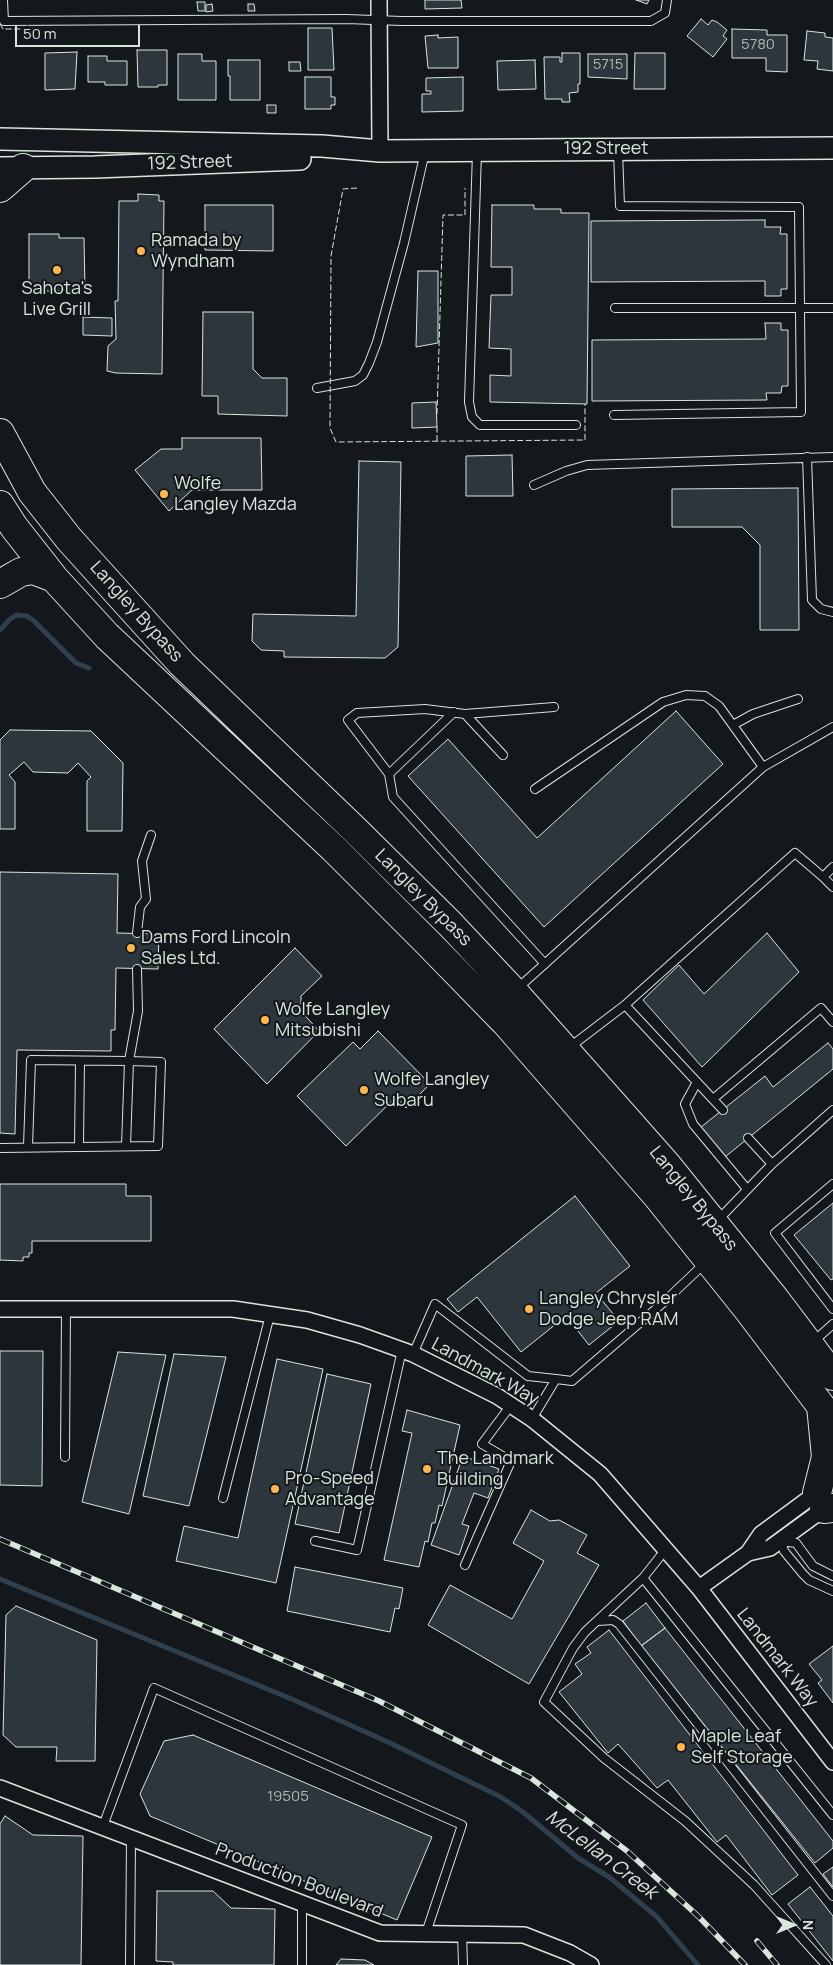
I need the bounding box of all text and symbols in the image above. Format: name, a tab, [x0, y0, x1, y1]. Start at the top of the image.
scale bar	[18, 15, 142, 47]
text: 50 m	[23, 23, 57, 44]
house number: 5780	[741, 36, 775, 54]
house number: 5715	[593, 56, 623, 74]
street label: 192 Street	[564, 138, 648, 160]
street label: 192 Street	[147, 151, 233, 175]
place label: Ramada by Wyndham	[151, 230, 242, 272]
marker: Ramada by Wyndham	[135, 245, 147, 257]
marker: Sahota's Live Grill	[51, 264, 63, 276]
place label: Sahota's Live Grill	[21, 278, 93, 320]
place label: Wolfe Langley Mazda	[174, 473, 297, 516]
marker: Wolfe Langley Mazda	[158, 488, 170, 500]
street label: Langley Bypass	[85, 557, 187, 667]
street label: Langley Bypass	[370, 845, 476, 951]
place label: Dams Ford Lincoln Sales Ltd.	[141, 927, 291, 970]
marker: Dams Ford Lincoln Sales Ltd.	[125, 942, 137, 954]
place label: Wolfe Langley Mitsubishi	[275, 999, 390, 1042]
marker: Wolfe Langley Mitsubishi	[259, 1014, 271, 1026]
place label: Wolfe Langley Subaru	[374, 1069, 489, 1112]
marker: Wolfe Langley Subaru	[358, 1084, 370, 1096]
street label: Langley Bypass	[644, 1142, 742, 1256]
place label: Langley Chrysler Dodge Jeep RAM	[539, 1288, 678, 1330]
marker: Langley Chrysler Dodge Jeep RAM	[523, 1303, 535, 1315]
street label: Landmark Way	[427, 1334, 543, 1410]
place label: The Landmark Building	[437, 1448, 554, 1490]
marker: The Landmark Building	[421, 1463, 433, 1475]
place label: Pro-Speed Advantage	[285, 1468, 375, 1510]
marker: Pro-Speed Advantage	[269, 1483, 281, 1495]
street label: Landmark Way	[732, 1604, 822, 1712]
place label: Maple Leaf Self Storage	[691, 1726, 793, 1768]
marker: Maple Leaf Self Storage	[675, 1741, 687, 1753]
house number: 19505	[267, 1788, 309, 1806]
water label: McLellan Creek	[541, 1806, 661, 1904]
street label: Production Boulevard	[212, 1839, 386, 1923]
north arrow	[768, 1900, 818, 1950]
text: N	[799, 1920, 818, 1930]

